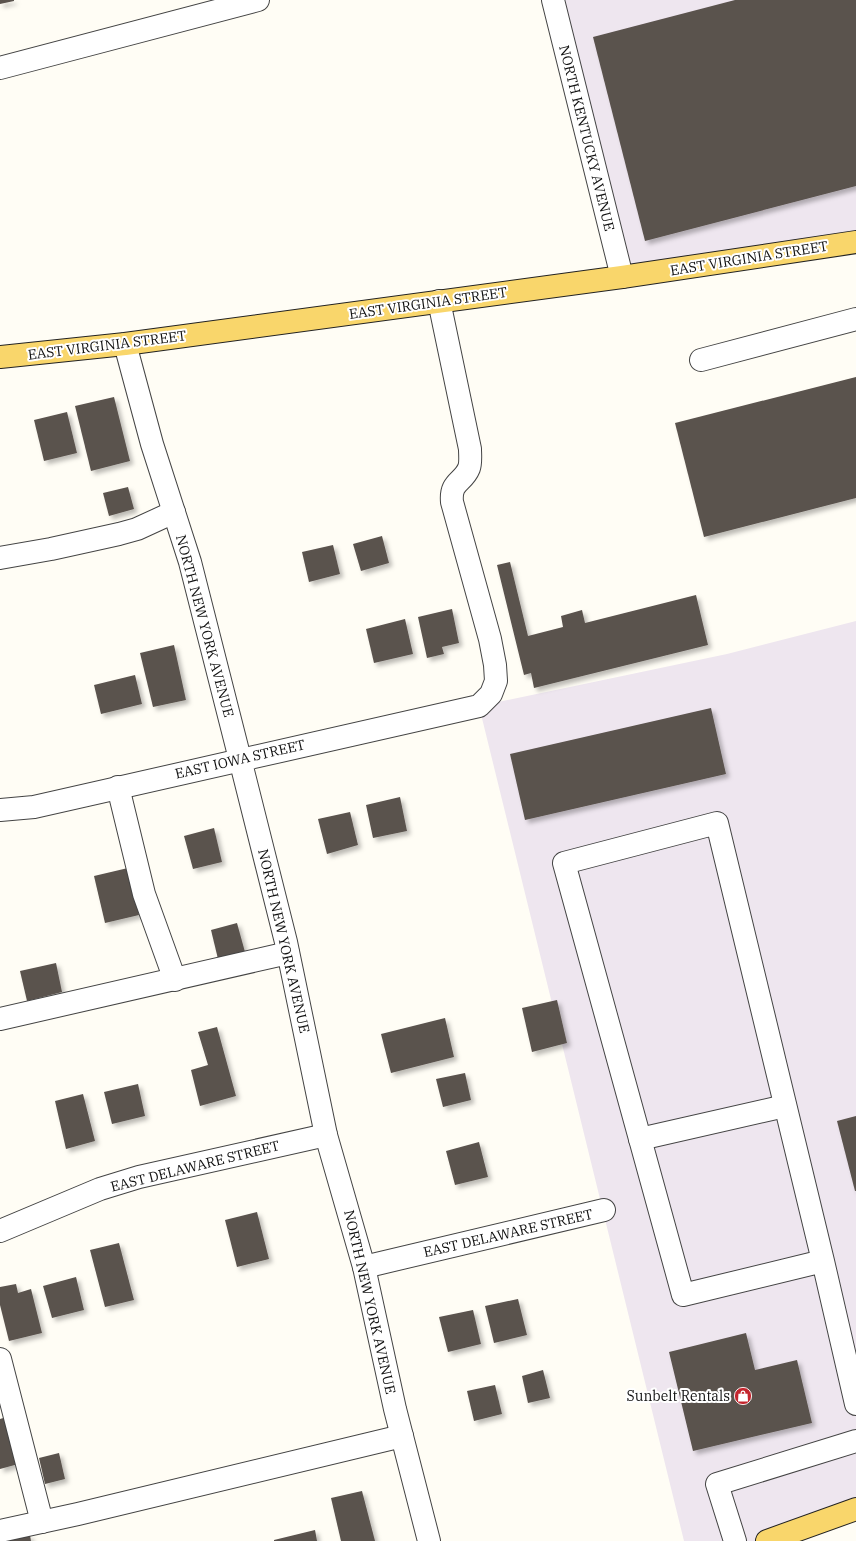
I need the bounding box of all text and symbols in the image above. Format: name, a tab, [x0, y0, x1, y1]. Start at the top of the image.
street label: NORTH KENTUCKY AVENUE	[555, 43, 619, 233]
street label: EAST VIRGINIA STREET	[669, 237, 829, 279]
street label: EAST VIRGINIA STREET	[348, 283, 508, 323]
street label: EAST VIRGINIA STREET	[27, 326, 187, 364]
street label: NORTH NEW YORK AVENUE	[172, 533, 238, 719]
street label: EAST IOWA STREET	[173, 735, 307, 783]
street label: NORTH NEW YORK AVENUE	[254, 847, 314, 1035]
street label: EAST DELAWARE STREET	[109, 1136, 281, 1196]
street label: EAST DELAWARE STREET	[422, 1205, 594, 1261]
street label: NORTH NEW YORK AVENUE	[340, 1208, 400, 1396]
shop icon: Sunbelt Rentals	[733, 1386, 753, 1406]
place label: Sunbelt Rentals	[626, 1387, 730, 1405]

